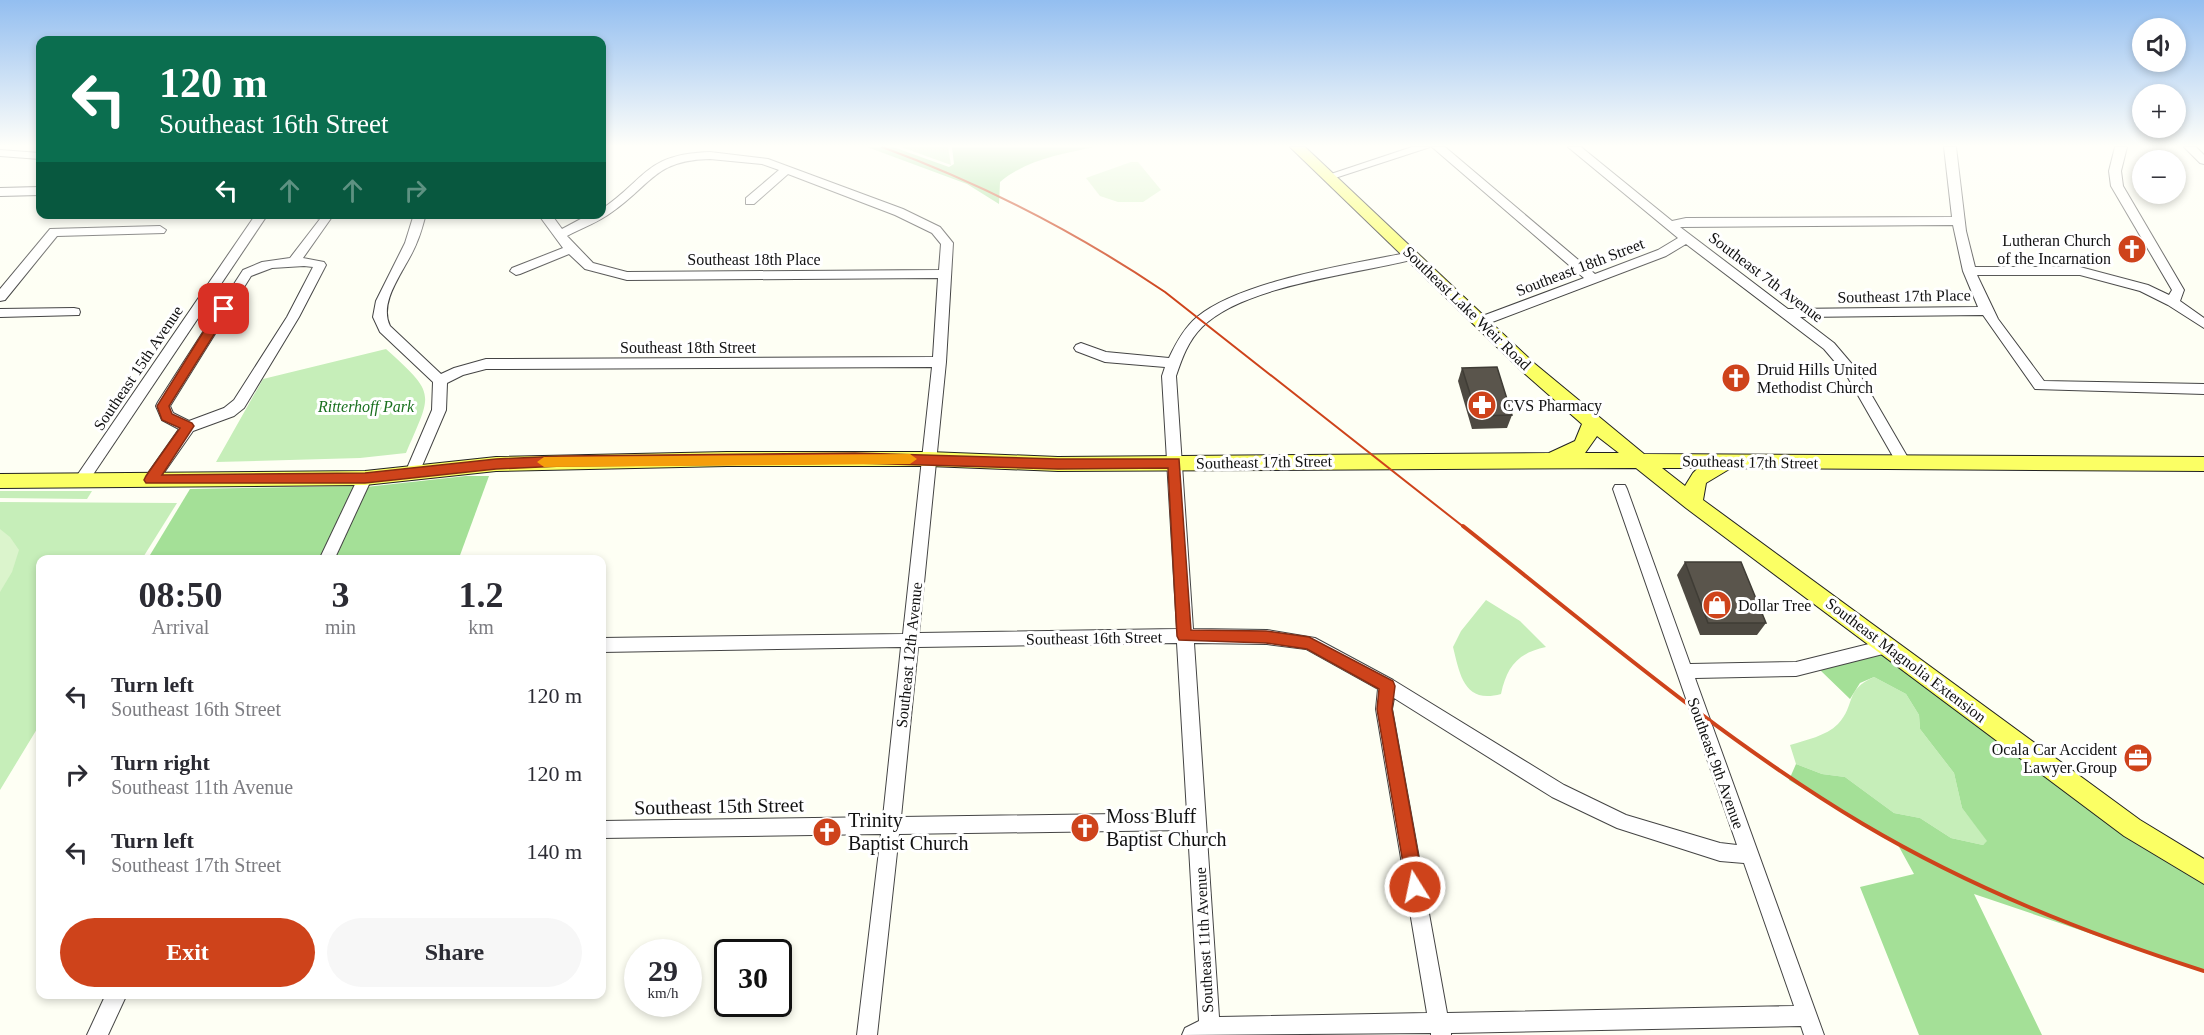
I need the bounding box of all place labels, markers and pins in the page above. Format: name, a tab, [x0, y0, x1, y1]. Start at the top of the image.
place label: Lutheran Church of the Incarnation	[1997, 232, 2111, 267]
church icon: Lutheran Church of the Incarnation	[2116, 233, 2148, 265]
pin	[198, 283, 249, 334]
place label: Druid Hills United Methodist Church	[1757, 361, 1877, 396]
church icon: Druid Hills United Methodist Church	[1720, 362, 1752, 394]
pharmacy icon: CVS Pharmacy	[1466, 389, 1498, 421]
place label: CVS Pharmacy	[1503, 397, 1602, 415]
shop icon: Dollar Tree	[1701, 589, 1733, 621]
place label: Dollar Tree	[1738, 597, 1811, 614]
place label: Ocala Car Accident Lawyer Group	[1992, 741, 2118, 777]
office icon: Ocala Car Accident Lawyer Group	[2122, 742, 2154, 774]
place label: Moss Bluff Baptist Church	[1106, 805, 1227, 851]
place label: Trinity Baptist Church	[848, 809, 969, 855]
church icon: Moss Bluff Baptist Church	[1069, 812, 1101, 844]
church icon: Trinity Baptist Church	[811, 816, 843, 848]

